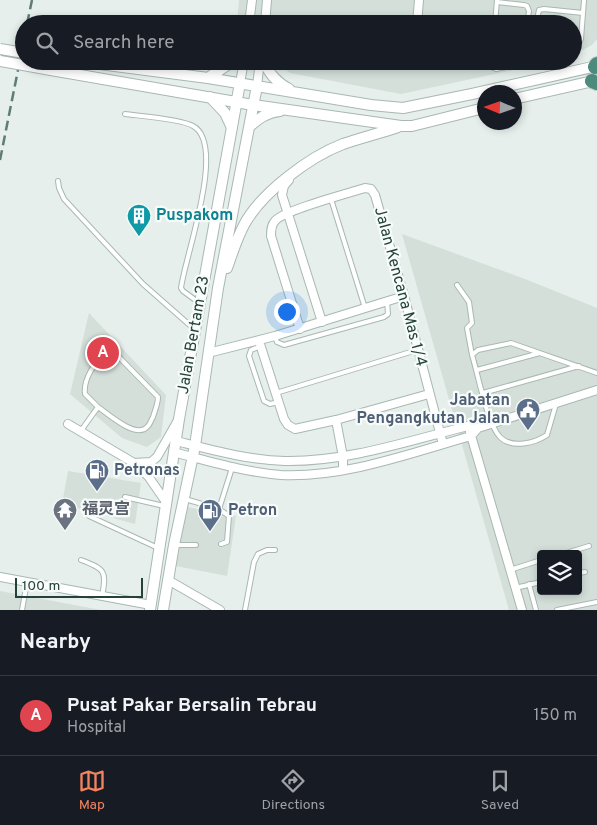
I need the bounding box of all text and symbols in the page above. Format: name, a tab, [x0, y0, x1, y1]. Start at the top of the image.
search box	[15, 15, 582, 70]
icon: search	[33, 29, 61, 57]
text: Search here	[73, 31, 175, 55]
north arrow	[477, 85, 522, 130]
building icon: Puspakom	[126, 203, 152, 237]
street label: Jalan Kencana Mas 1/4	[369, 205, 431, 369]
place label: Puspakom	[156, 206, 233, 226]
street label: Jalan Bertam 23	[174, 274, 214, 396]
your location	[274, 299, 300, 325]
pin: A	[87, 334, 119, 372]
place label: Jabatan Pengangkutan Jalan	[357, 391, 510, 429]
public building icon: Jabatan Pengangkutan Jalan	[515, 397, 541, 431]
fuel station icon: Petronas	[84, 458, 110, 492]
place label: Petronas	[114, 461, 180, 481]
temple icon: 福灵宫	[52, 497, 78, 531]
fuel station icon: Petron	[197, 498, 223, 532]
place label: 福灵宫	[82, 500, 130, 520]
place label: Petron	[228, 501, 277, 521]
map controls	[537, 550, 582, 595]
button: layers	[537, 550, 582, 595]
scale bar	[15, 575, 142, 598]
text: 100 m	[22, 578, 60, 595]
text: Nearby	[20, 629, 91, 656]
text: Pusat Pakar Bersalin Tebrau	[67, 694, 317, 718]
text: A	[30, 706, 42, 726]
text: 150 m	[534, 706, 577, 726]
text: Hospital	[67, 718, 126, 738]
tab: Map	[78, 767, 106, 814]
tab: Directions	[261, 767, 325, 814]
tab: Saved	[481, 767, 519, 814]

